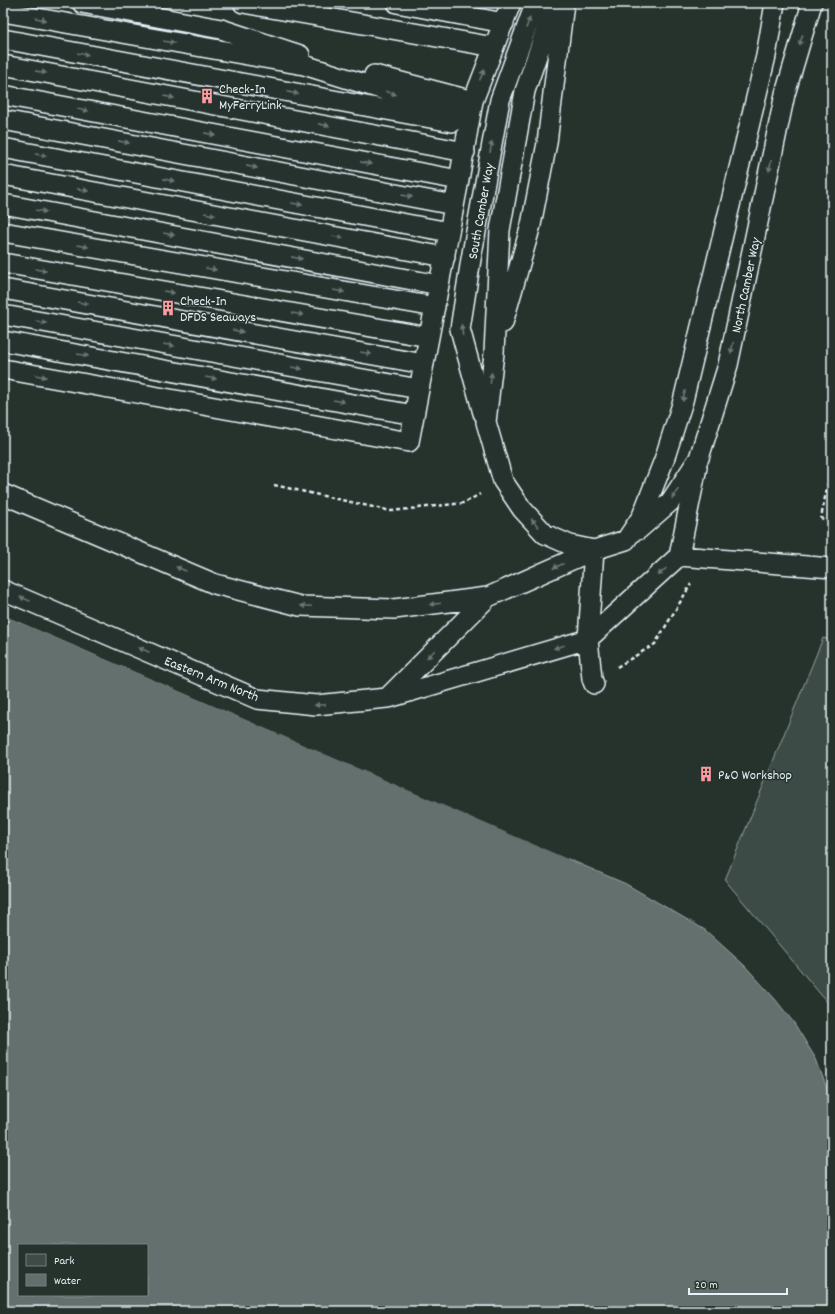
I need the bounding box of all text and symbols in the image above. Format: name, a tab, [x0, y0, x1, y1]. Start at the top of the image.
one-way arrow	[35, 16, 48, 22]
one-way arrow	[525, 16, 531, 28]
one-way arrow	[798, 35, 804, 47]
one-way arrow	[163, 39, 176, 45]
one-way arrow	[77, 51, 89, 57]
one-way arrow	[35, 69, 47, 75]
one-way arrow	[479, 69, 485, 81]
place label: Check-In MyFerryLink	[219, 80, 282, 116]
building icon: Check-In MyFerryLink	[198, 87, 216, 105]
one-way arrow	[287, 90, 299, 96]
one-way arrow	[386, 90, 398, 96]
one-way arrow	[163, 94, 175, 100]
one-way arrow	[77, 107, 89, 113]
one-way arrow	[318, 123, 330, 129]
one-way arrow	[204, 131, 217, 137]
one-way arrow	[118, 140, 130, 146]
one-way arrow	[488, 141, 494, 153]
one-way arrow	[35, 153, 47, 159]
one-way arrow	[360, 160, 372, 166]
one-way arrow	[766, 160, 772, 173]
street label: South Camber Way	[464, 161, 500, 261]
one-way arrow	[246, 164, 258, 170]
one-way arrow	[163, 177, 175, 183]
one-way arrow	[77, 188, 89, 194]
one-way arrow	[401, 193, 413, 199]
one-way arrow	[291, 202, 303, 208]
one-way arrow	[35, 208, 47, 214]
one-way arrow	[204, 211, 217, 217]
one-way arrow	[163, 232, 175, 238]
one-way arrow	[332, 235, 344, 241]
street label: North Camber Way	[727, 236, 767, 335]
one-way arrow	[77, 243, 89, 249]
one-way arrow	[291, 255, 303, 261]
one-way arrow	[205, 266, 217, 272]
one-way arrow	[35, 267, 48, 273]
one-way arrow	[333, 288, 345, 294]
one-way arrow	[163, 289, 176, 295]
place label: Check-In DFDS Seaways	[180, 292, 256, 328]
building icon: Check-In DFDS Seaways	[159, 299, 177, 317]
one-way arrow	[77, 300, 89, 306]
one-way arrow	[291, 312, 304, 318]
one-way arrow	[35, 319, 48, 325]
one-way arrow	[458, 324, 465, 337]
one-way arrow	[232, 328, 244, 334]
one-way arrow	[163, 342, 175, 348]
one-way arrow	[728, 342, 734, 355]
one-way arrow	[360, 351, 372, 357]
one-way arrow	[77, 353, 89, 359]
one-way arrow	[291, 365, 303, 371]
one-way arrow	[488, 372, 494, 384]
one-way arrow	[35, 373, 47, 379]
one-way arrow	[204, 376, 217, 382]
one-way arrow	[680, 390, 686, 402]
one-way arrow	[332, 399, 345, 405]
one-way arrow	[671, 489, 679, 499]
one-way arrow	[531, 518, 540, 527]
one-way arrow	[552, 562, 564, 569]
one-way arrow	[175, 566, 187, 572]
one-way arrow	[657, 567, 667, 576]
one-way arrow	[19, 596, 30, 602]
one-way arrow	[429, 601, 441, 607]
one-way arrow	[300, 603, 312, 610]
one-way arrow	[553, 644, 565, 650]
one-way arrow	[137, 647, 149, 653]
one-way arrow	[426, 649, 436, 659]
street label: Eastern Arm North	[161, 652, 262, 708]
one-way arrow	[313, 701, 326, 708]
building icon: P&O Workshop	[697, 765, 715, 783]
place label: P&O Workshop	[718, 766, 792, 786]
legend	[18, 1244, 148, 1296]
text: Park	[54, 1253, 75, 1270]
scale bar	[689, 1270, 787, 1296]
text: Water	[54, 1273, 81, 1290]
text: 20 m	[695, 1277, 718, 1294]

